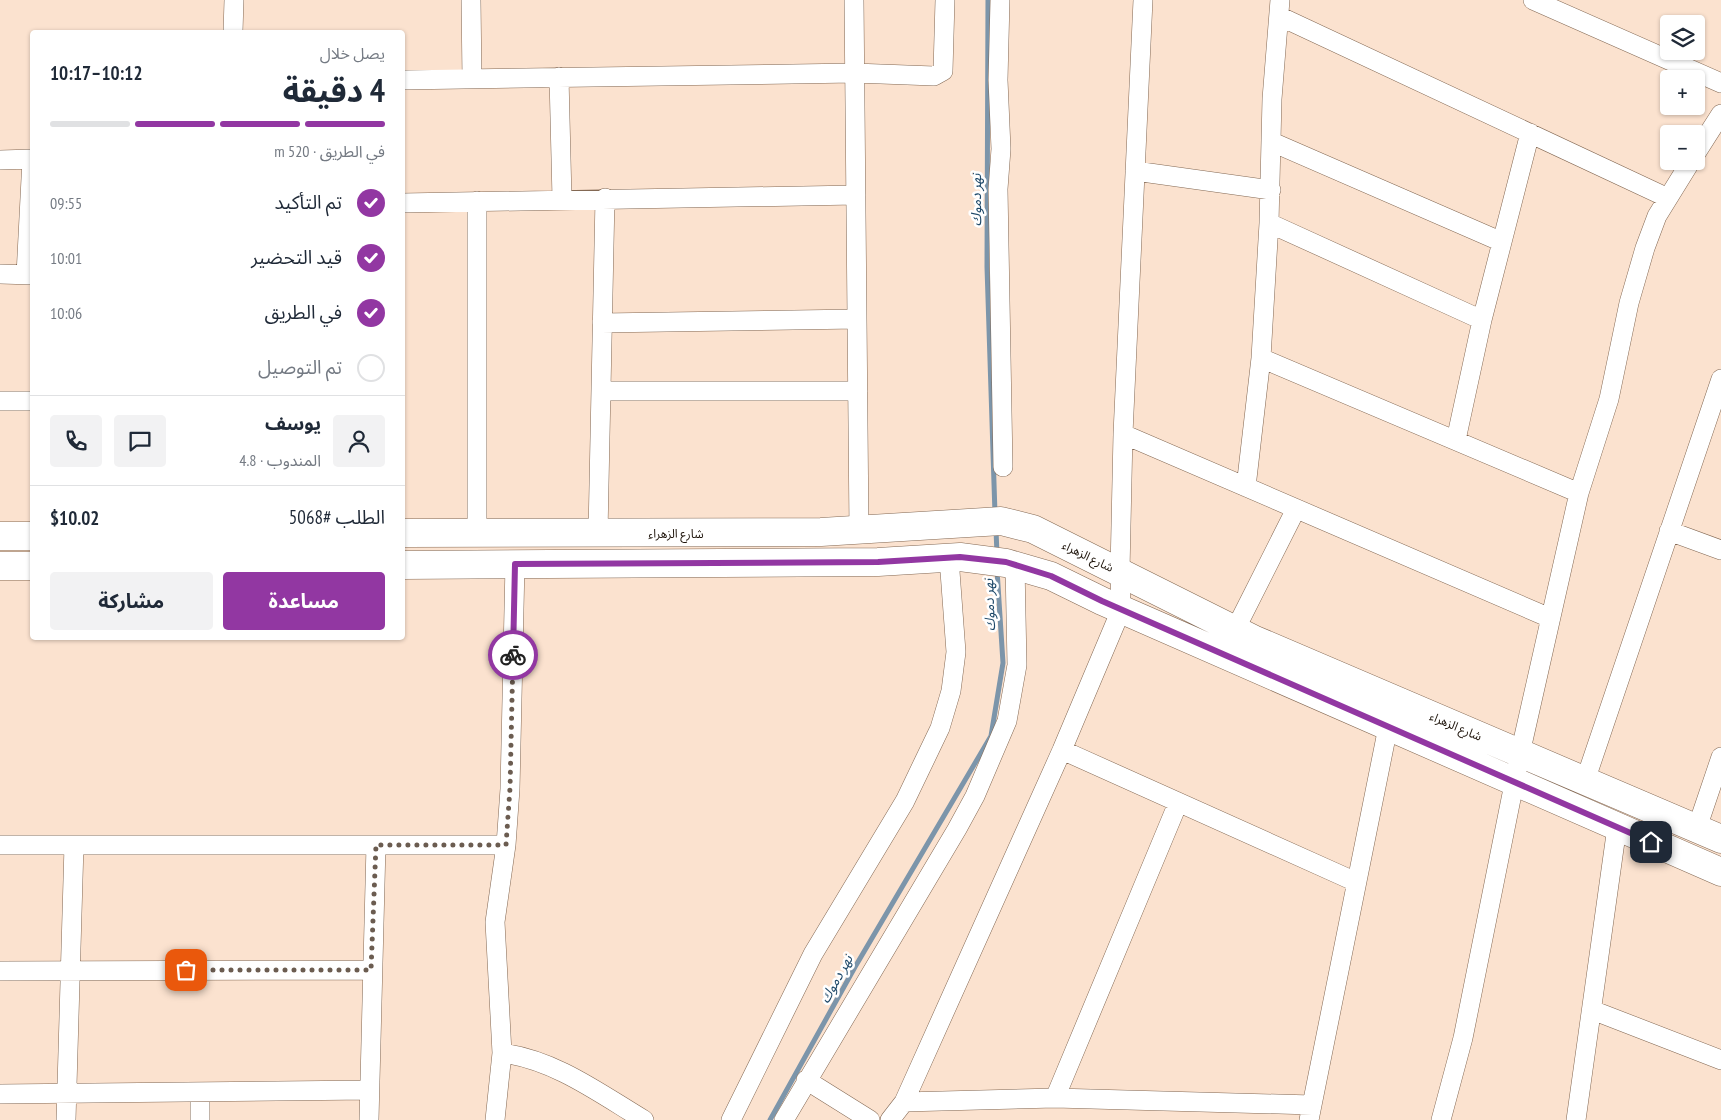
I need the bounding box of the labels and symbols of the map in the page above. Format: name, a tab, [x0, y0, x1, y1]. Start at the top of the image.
water label: نهر دموك	[967, 173, 985, 226]
street label: شارع الزهراء	[648, 526, 704, 543]
street label: شارع الزهراء	[1059, 537, 1116, 577]
water label: نهر دموك	[979, 578, 999, 631]
courier	[488, 630, 538, 680]
street label: شارع الزهراء	[1427, 708, 1484, 746]
pin	[1630, 821, 1672, 863]
pin	[165, 949, 207, 991]
water label: نهر دموك	[815, 951, 857, 1006]

